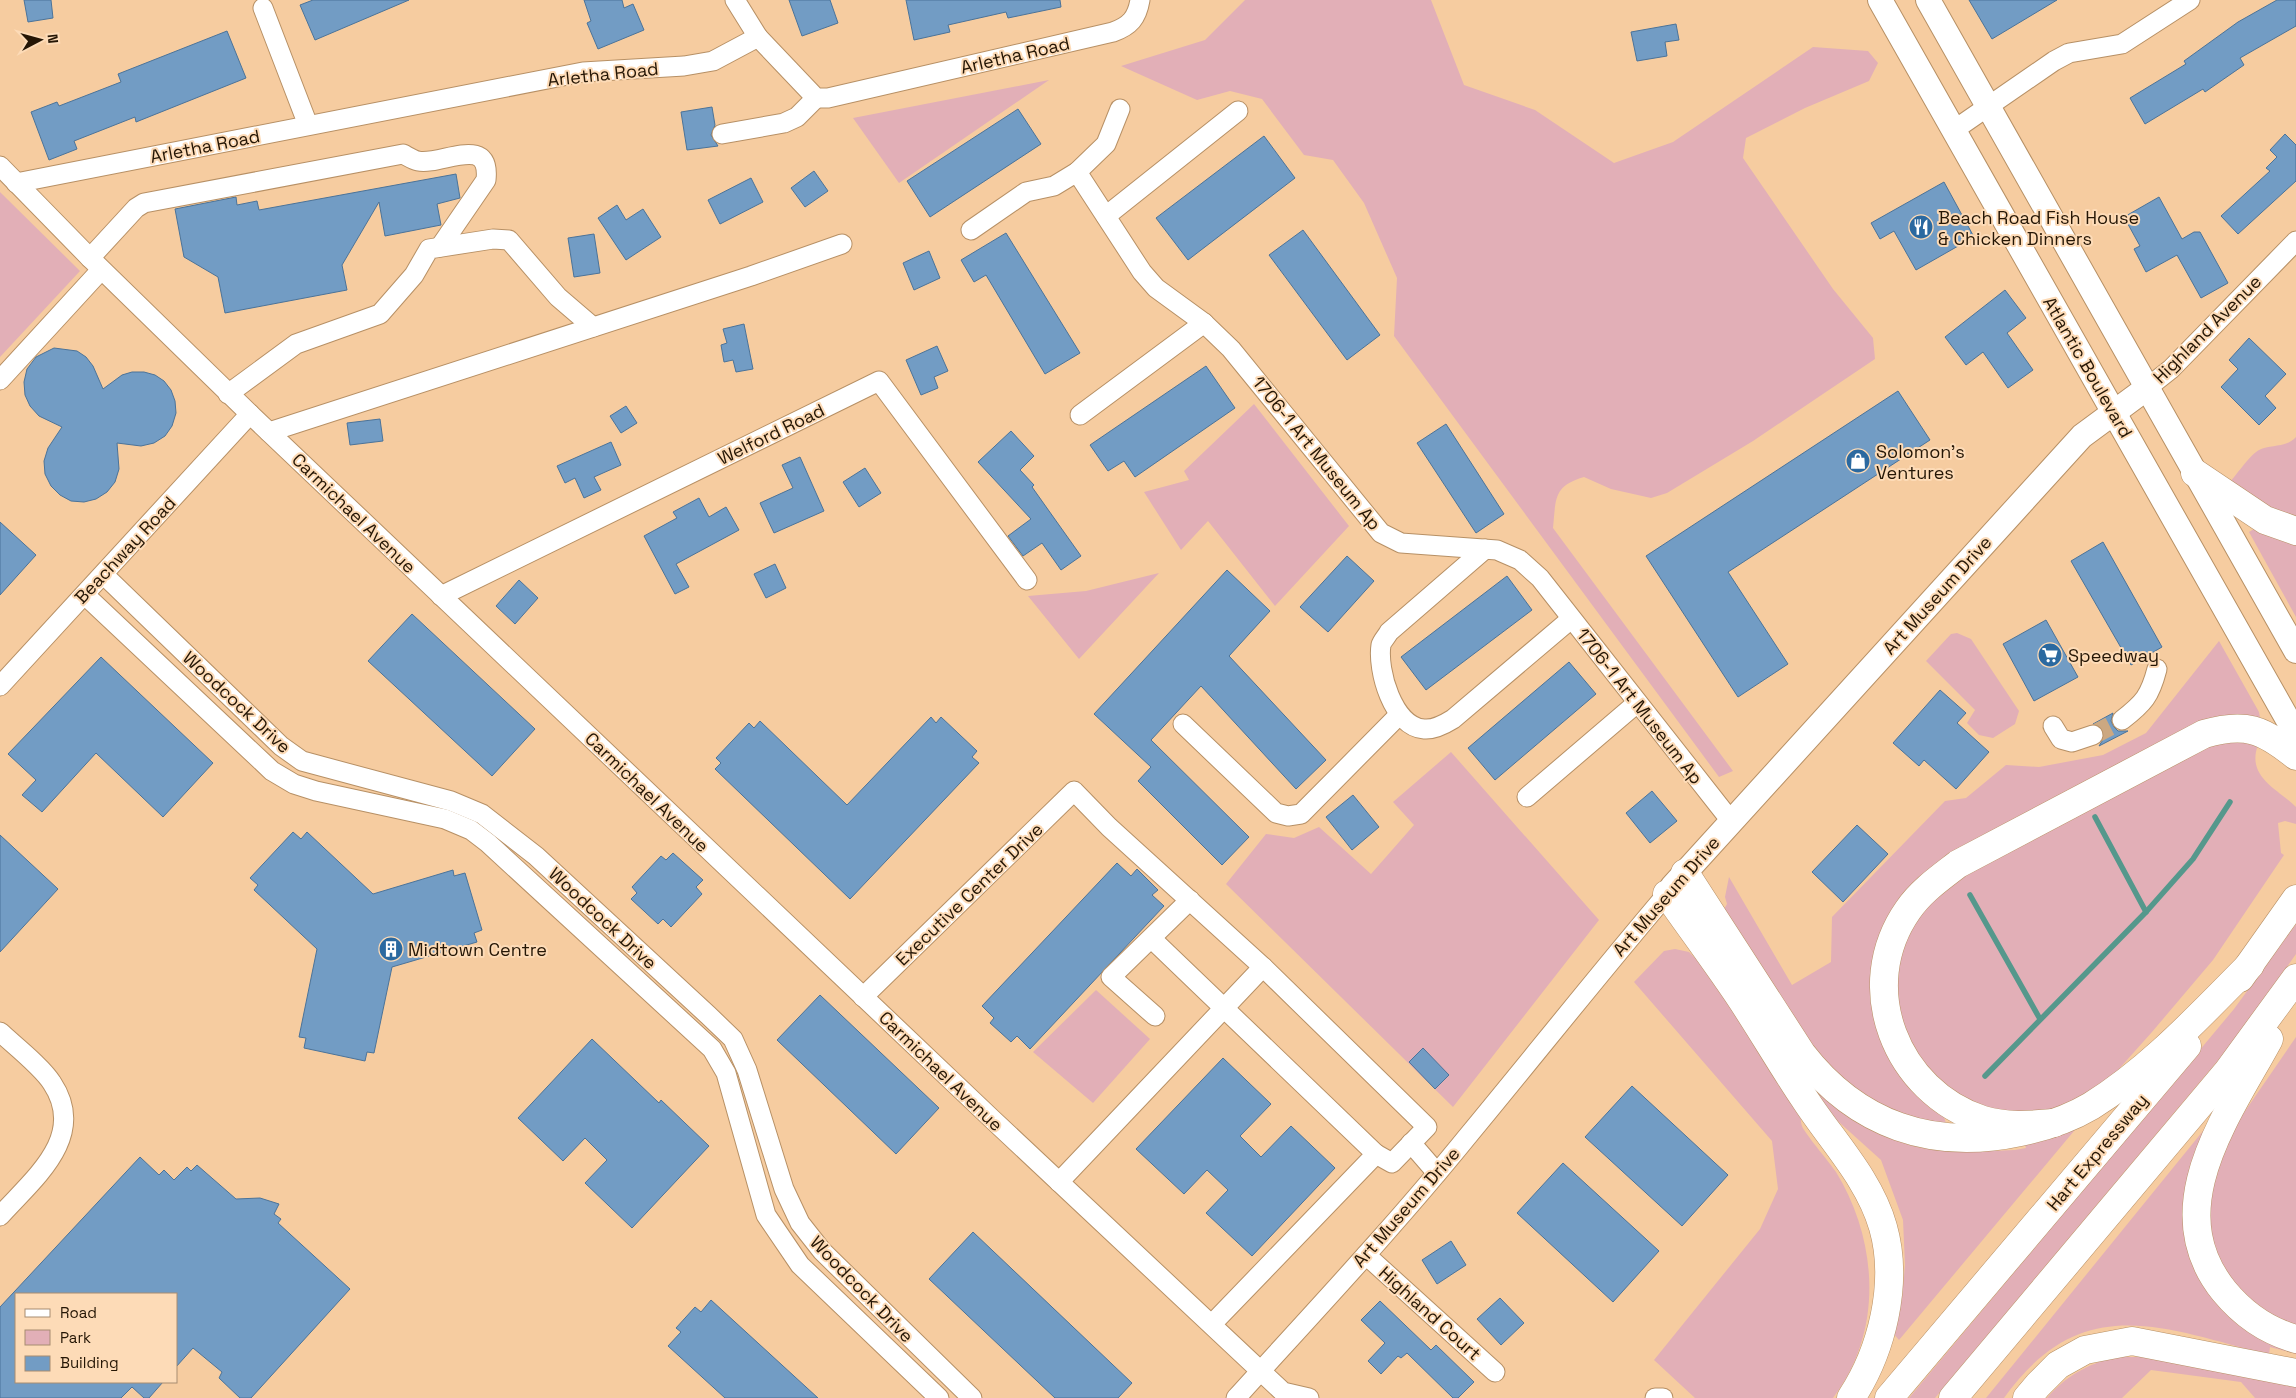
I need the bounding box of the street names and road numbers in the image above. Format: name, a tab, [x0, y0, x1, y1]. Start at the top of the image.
street label: Arletha Road	[958, 31, 1072, 79]
street label: Arletha Road	[546, 57, 660, 91]
street label: Arletha Road	[148, 124, 262, 168]
street label: Highland Avenue	[2148, 270, 2266, 388]
street label: Atlantic Boulevard	[2038, 292, 2138, 442]
street label: 1706-1 Art Museum Ap	[1248, 371, 1386, 535]
street label: Welford Road	[714, 398, 828, 470]
street label: Carmichael Avenue	[287, 448, 421, 578]
street label: Beachway Road	[69, 491, 181, 609]
street label: Art Museum Drive	[1878, 531, 1996, 659]
street label: 1706-1 Art Museum Ap	[1572, 623, 1708, 789]
street label: Woodcock Drive	[178, 646, 296, 758]
street label: Carmichael Avenue	[580, 727, 714, 857]
street label: Executive Center Drive	[890, 818, 1048, 970]
street label: Art Museum Drive	[1607, 831, 1725, 961]
street label: Woodcock Drive	[544, 862, 662, 974]
street label: Carmichael Avenue	[874, 1006, 1008, 1136]
street label: Hart Expressway	[2041, 1089, 2153, 1215]
street label: Art Museum Drive	[1347, 1142, 1465, 1272]
street label: Woodcock Drive	[805, 1231, 919, 1347]
street label: Highland Court	[1374, 1261, 1486, 1365]

